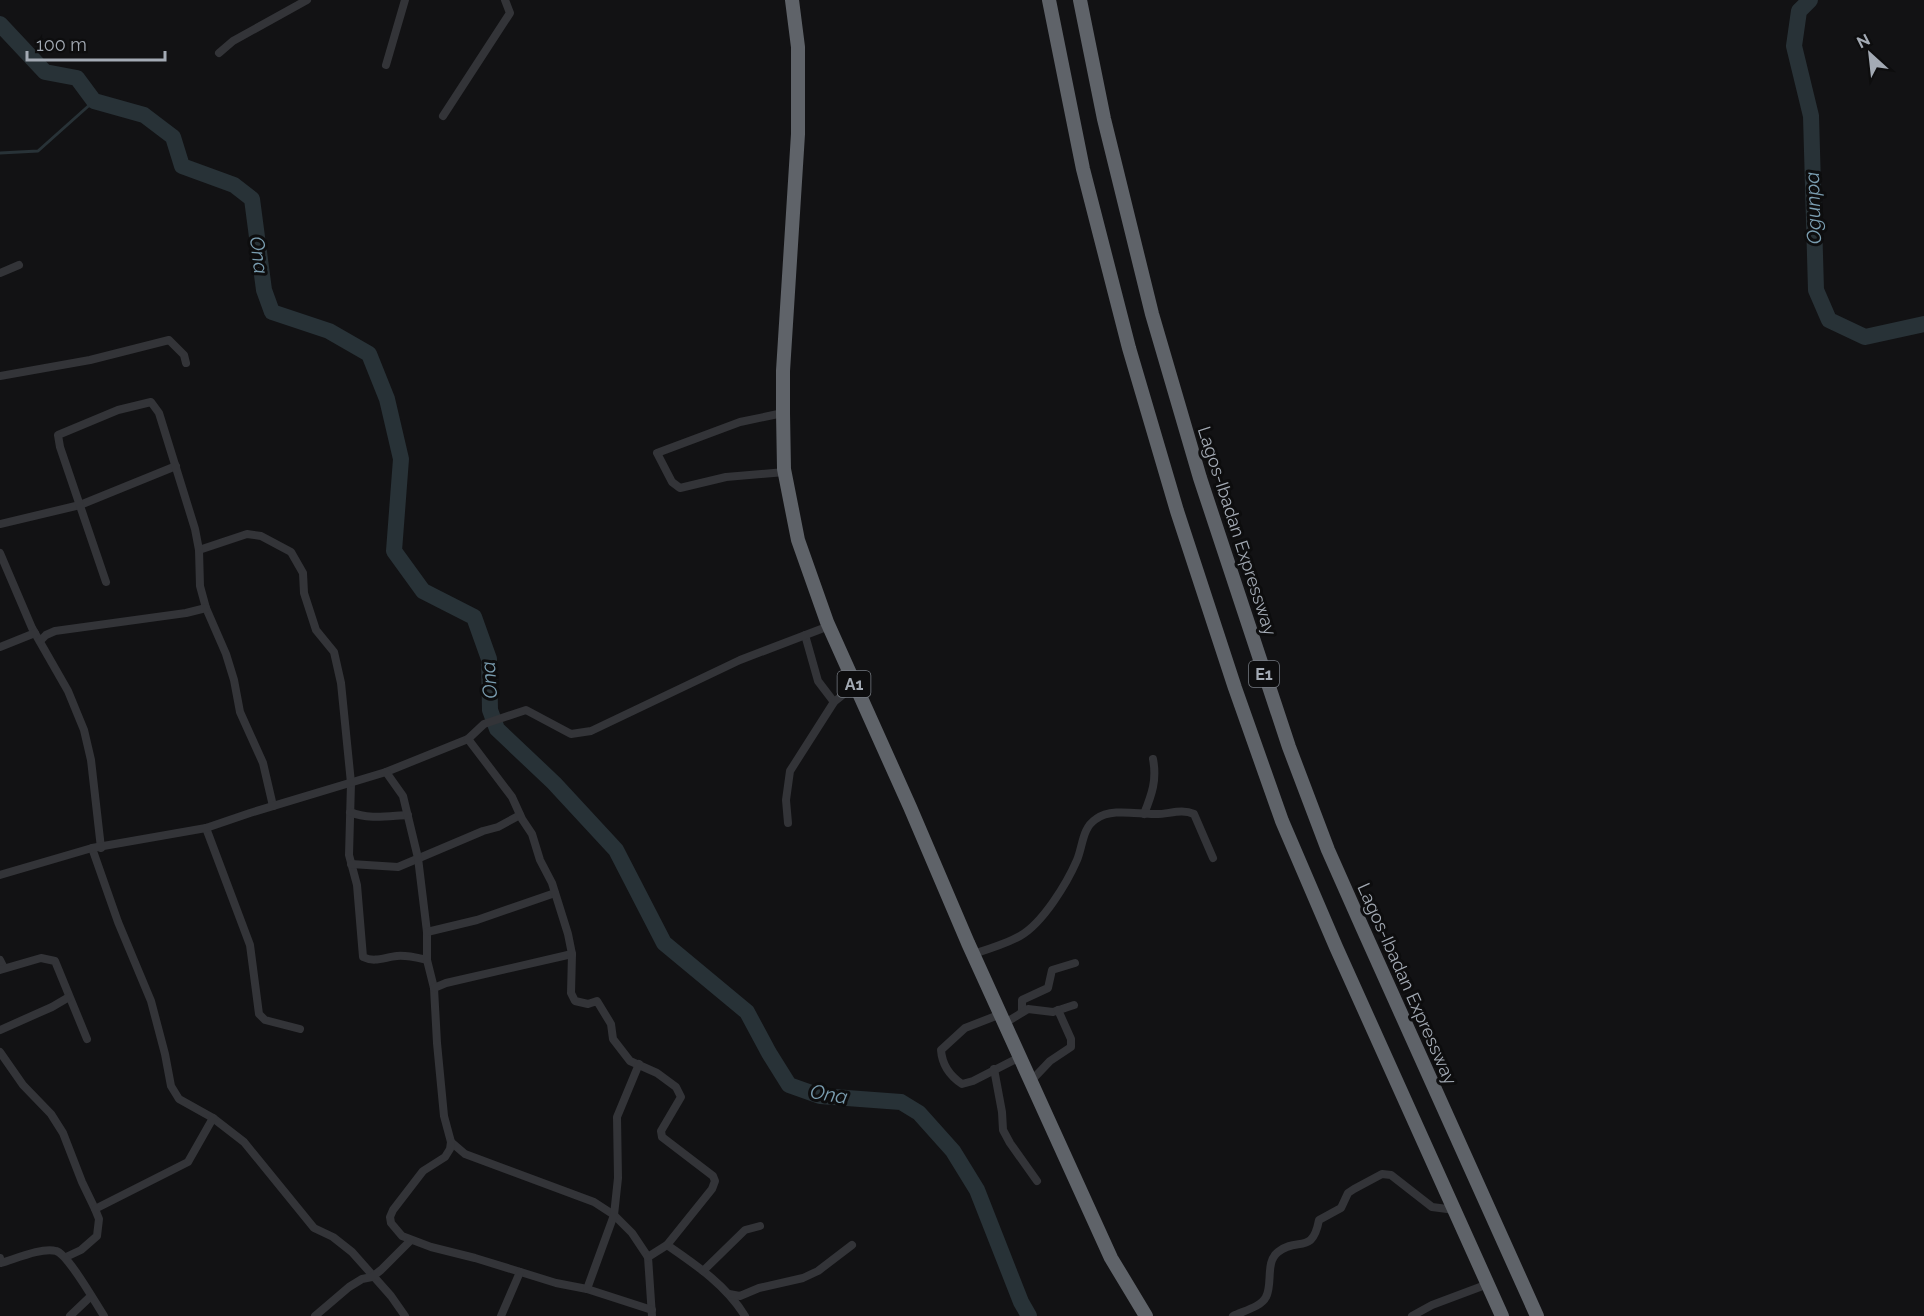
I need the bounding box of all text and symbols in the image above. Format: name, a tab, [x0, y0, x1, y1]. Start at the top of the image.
scale bar	[27, 24, 165, 62]
north arrow	[1840, 24, 1900, 84]
text: N	[1854, 30, 1873, 52]
text: 100 m	[36, 34, 87, 55]
water label: Ogunpa	[1800, 171, 1826, 245]
water label: Ona	[245, 235, 273, 275]
street label: Lagos-Ibadan Expressway	[1194, 424, 1281, 638]
water label: Ona	[476, 660, 502, 700]
road number: E1	[1249, 661, 1279, 687]
road number: A1	[838, 671, 870, 697]
street label: Lagos-Ibadan Expressway	[1353, 880, 1462, 1088]
water label: Ona	[808, 1079, 850, 1109]

